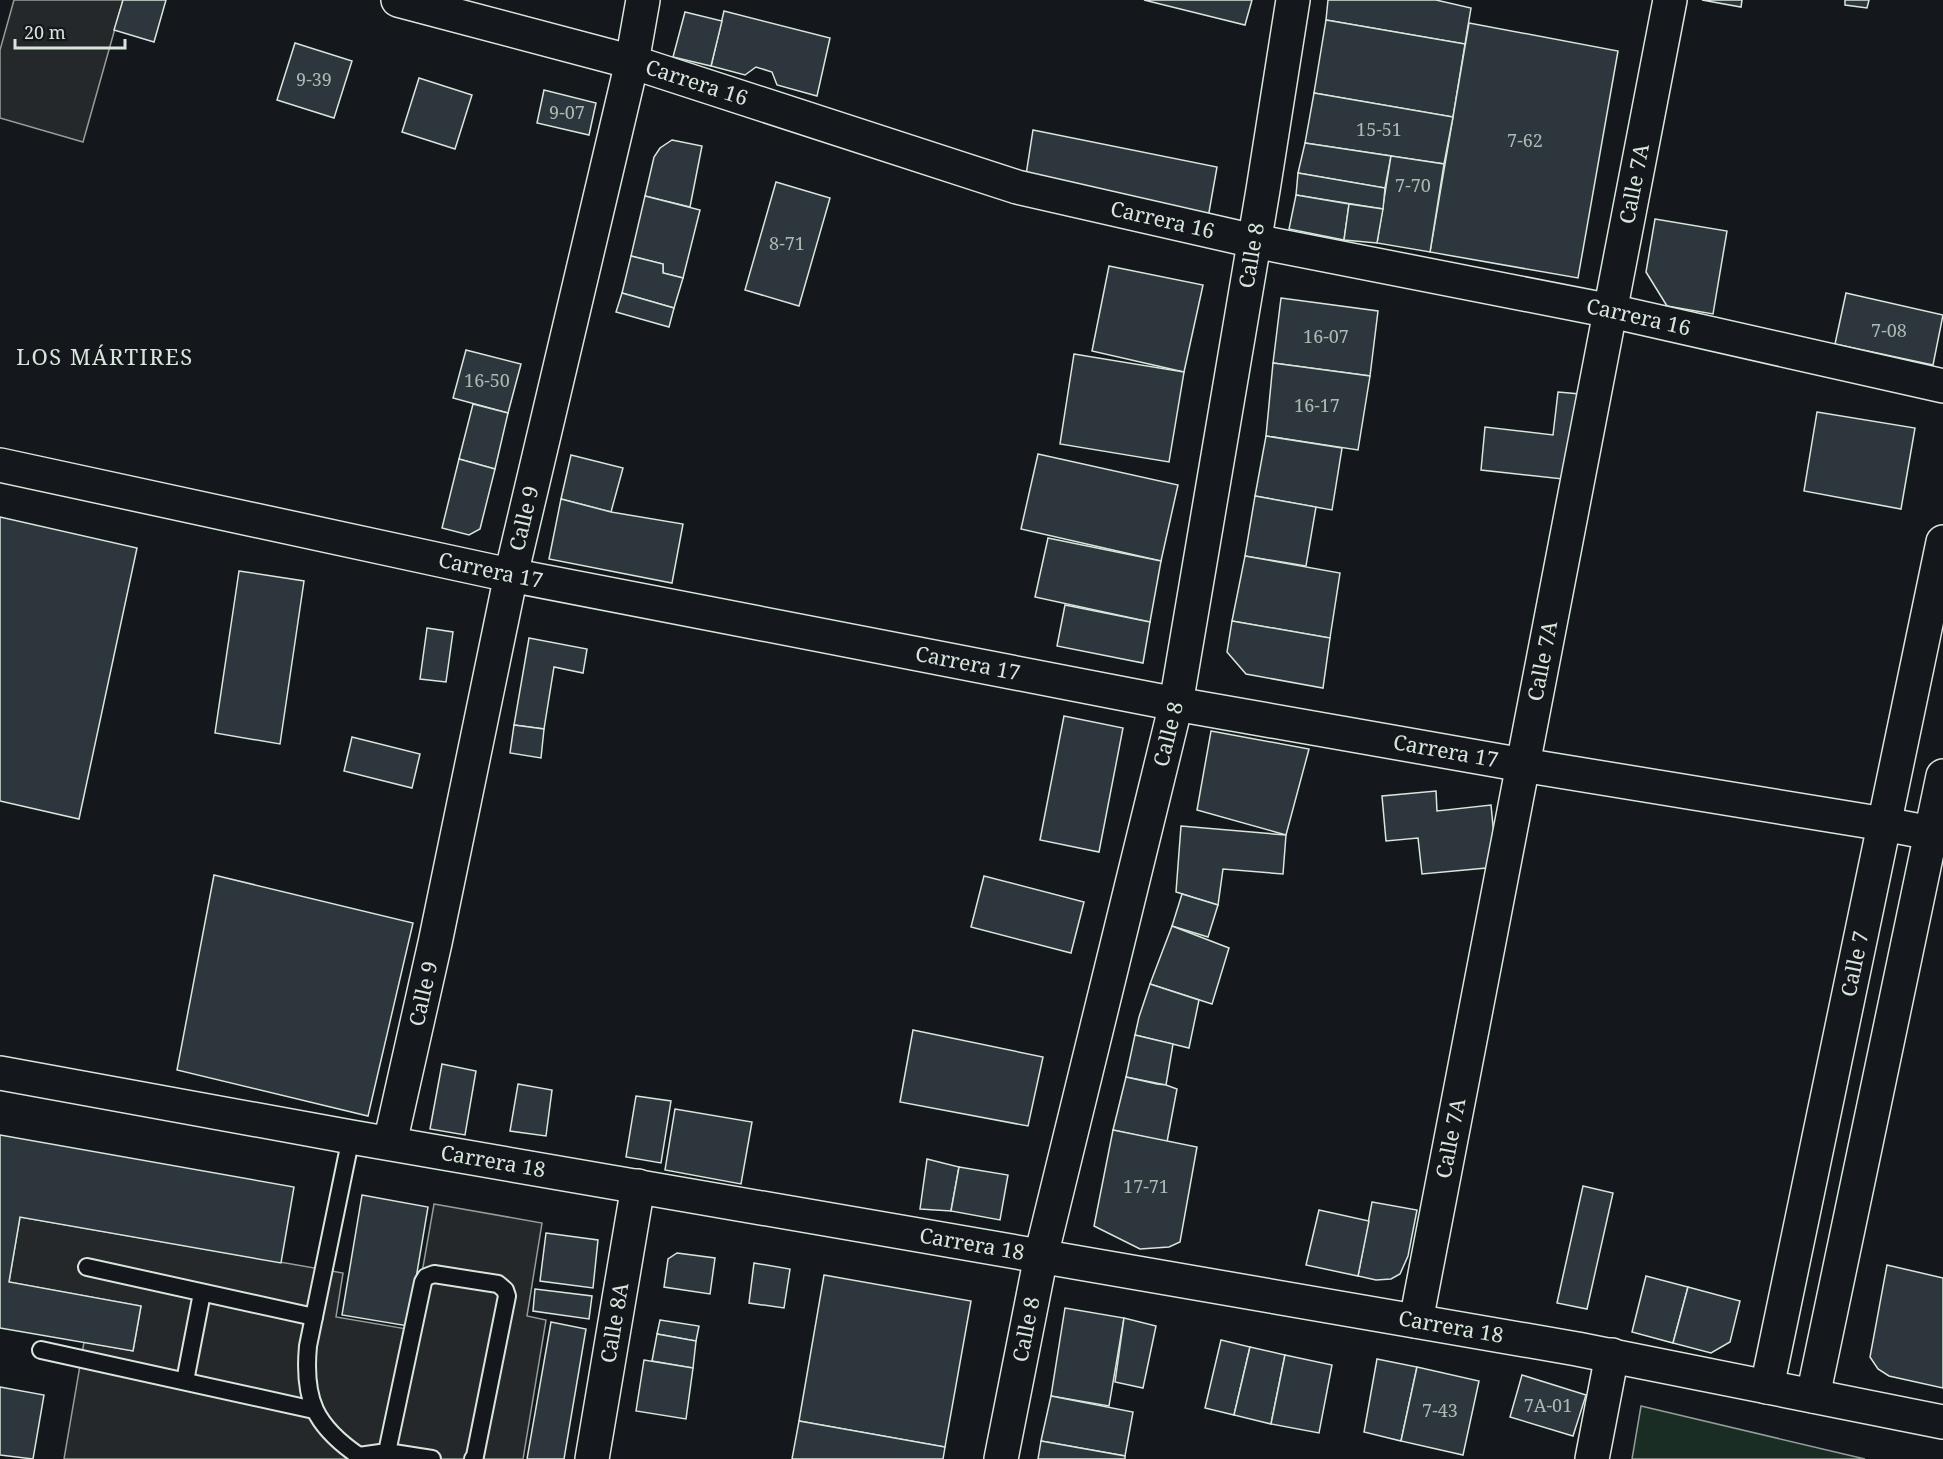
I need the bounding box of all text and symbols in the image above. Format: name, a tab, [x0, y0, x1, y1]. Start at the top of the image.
scale bar	[15, 12, 124, 50]
text: 20 m	[24, 20, 66, 44]
street label: Carrera 16	[642, 52, 752, 112]
house number: 9-39	[296, 67, 332, 91]
house number: 9-07	[549, 100, 585, 124]
house number: 15-51	[1356, 117, 1402, 141]
house number: 7-62	[1507, 128, 1543, 152]
street label: Calle 7A	[1612, 141, 1655, 226]
house number: 7-70	[1395, 173, 1431, 197]
street label: Carrera 16	[1108, 194, 1217, 245]
street label: Calle 8	[1232, 220, 1270, 290]
house number: 8-71	[769, 231, 805, 255]
street label: Carrera 16	[1584, 292, 1694, 342]
house number: 7-08	[1871, 318, 1907, 342]
house number: 16-07	[1303, 324, 1349, 348]
district label: LOS MÁRTIRES	[16, 341, 194, 371]
house number: 16-50	[464, 368, 510, 392]
house number: 16-17	[1294, 393, 1340, 417]
street label: Calle 9	[502, 483, 545, 554]
street label: Carrera 17	[436, 545, 546, 594]
street label: Calle 7A	[1521, 618, 1563, 703]
street label: Carrera 17	[913, 639, 1023, 687]
street label: Calle 8	[1146, 699, 1189, 770]
street label: Carrera 17	[1391, 727, 1501, 773]
street label: Calle 7	[1834, 929, 1875, 999]
street label: Calle 9	[402, 958, 444, 1029]
street label: Calle 7A	[1429, 1096, 1472, 1181]
street label: Carrera 18	[439, 1138, 548, 1183]
house number: 17-71	[1123, 1174, 1169, 1198]
street label: Carrera 18	[918, 1221, 1027, 1266]
street label: Calle 8A	[593, 1280, 635, 1365]
street label: Calle 8	[1005, 1294, 1046, 1364]
street label: Carrera 18	[1396, 1303, 1506, 1349]
house number: 7A-01	[1524, 1393, 1572, 1417]
house number: 7-43	[1422, 1398, 1458, 1422]

